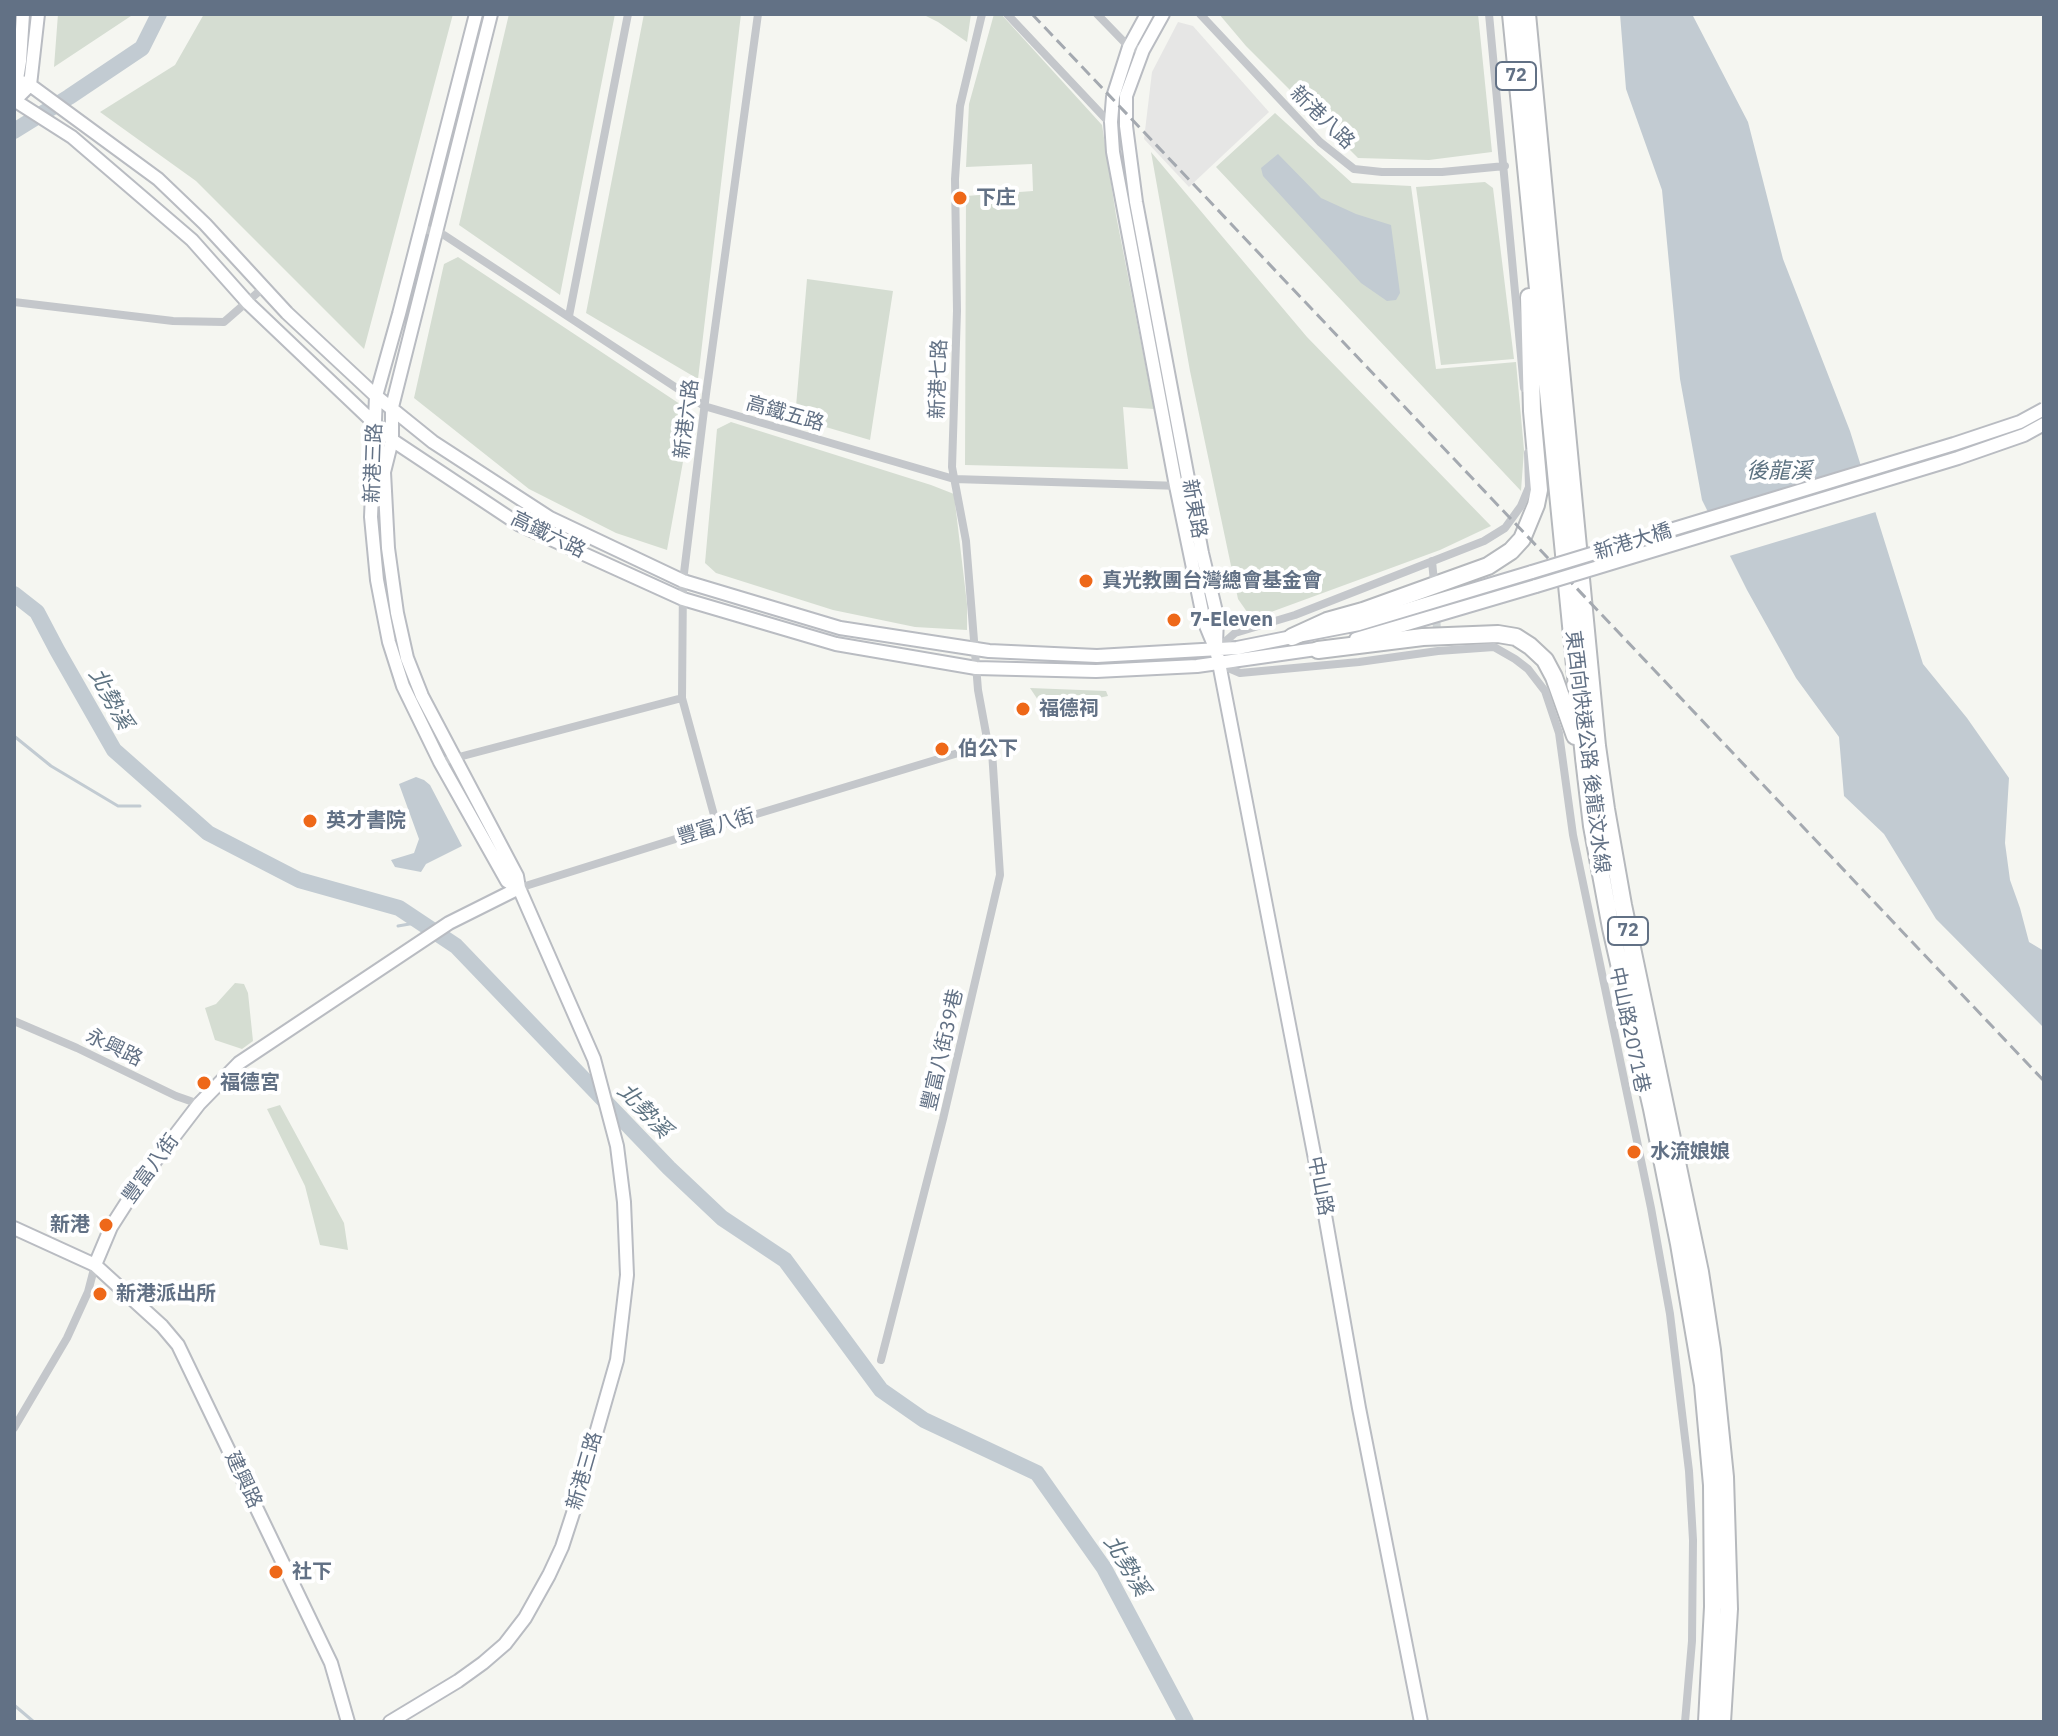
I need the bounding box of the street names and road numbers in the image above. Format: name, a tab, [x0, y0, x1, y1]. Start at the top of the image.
road number: 72	[1496, 62, 1536, 90]
street label: 新港八路	[1285, 82, 1359, 154]
street label: 新港七路	[926, 339, 952, 419]
street label: 新港六路	[670, 378, 704, 460]
street label: 高鐵五路	[743, 391, 827, 437]
street label: 新港三路	[361, 423, 387, 503]
street label: 新東路	[1177, 477, 1211, 541]
street label: 高鐵六路	[507, 507, 589, 563]
street label: 新港大橋	[1591, 519, 1675, 565]
street label: 東西向快速公路 後龍汶水線	[1560, 629, 1614, 875]
street label: 豐富八街	[674, 804, 758, 850]
road number: 72	[1608, 917, 1648, 945]
street label: 中山路2071巷	[1604, 965, 1654, 1095]
street label: 豐富八街39巷	[917, 987, 969, 1113]
street label: 永興路	[82, 1024, 146, 1072]
street label: 豐富八街	[118, 1130, 184, 1208]
street label: 中山路	[1302, 1154, 1338, 1218]
street label: 新港三路	[562, 1429, 608, 1513]
street label: 建興路	[219, 1448, 267, 1512]

